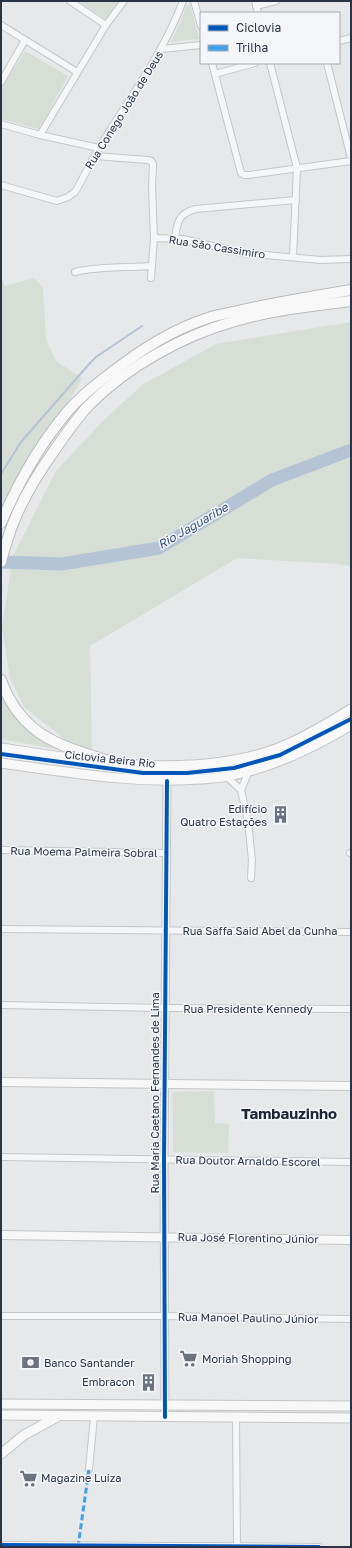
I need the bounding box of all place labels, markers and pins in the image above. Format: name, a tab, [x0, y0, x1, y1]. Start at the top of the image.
place label: Edifício Quatro Estações	[180, 802, 267, 828]
building icon: Edifício Quatro Estações	[270, 805, 290, 825]
supermarket icon: Moriah Shopping	[179, 1349, 199, 1369]
place label: Moriah Shopping	[202, 1352, 291, 1365]
bank icon: Banco Santander	[21, 1353, 41, 1373]
place label: Banco Santander	[44, 1356, 135, 1369]
building icon: Embracon	[138, 1372, 158, 1392]
place label: Embracon	[82, 1375, 135, 1388]
supermarket icon: Magazine Luiza	[18, 1468, 38, 1488]
place label: Magazine Luiza	[41, 1471, 122, 1484]

